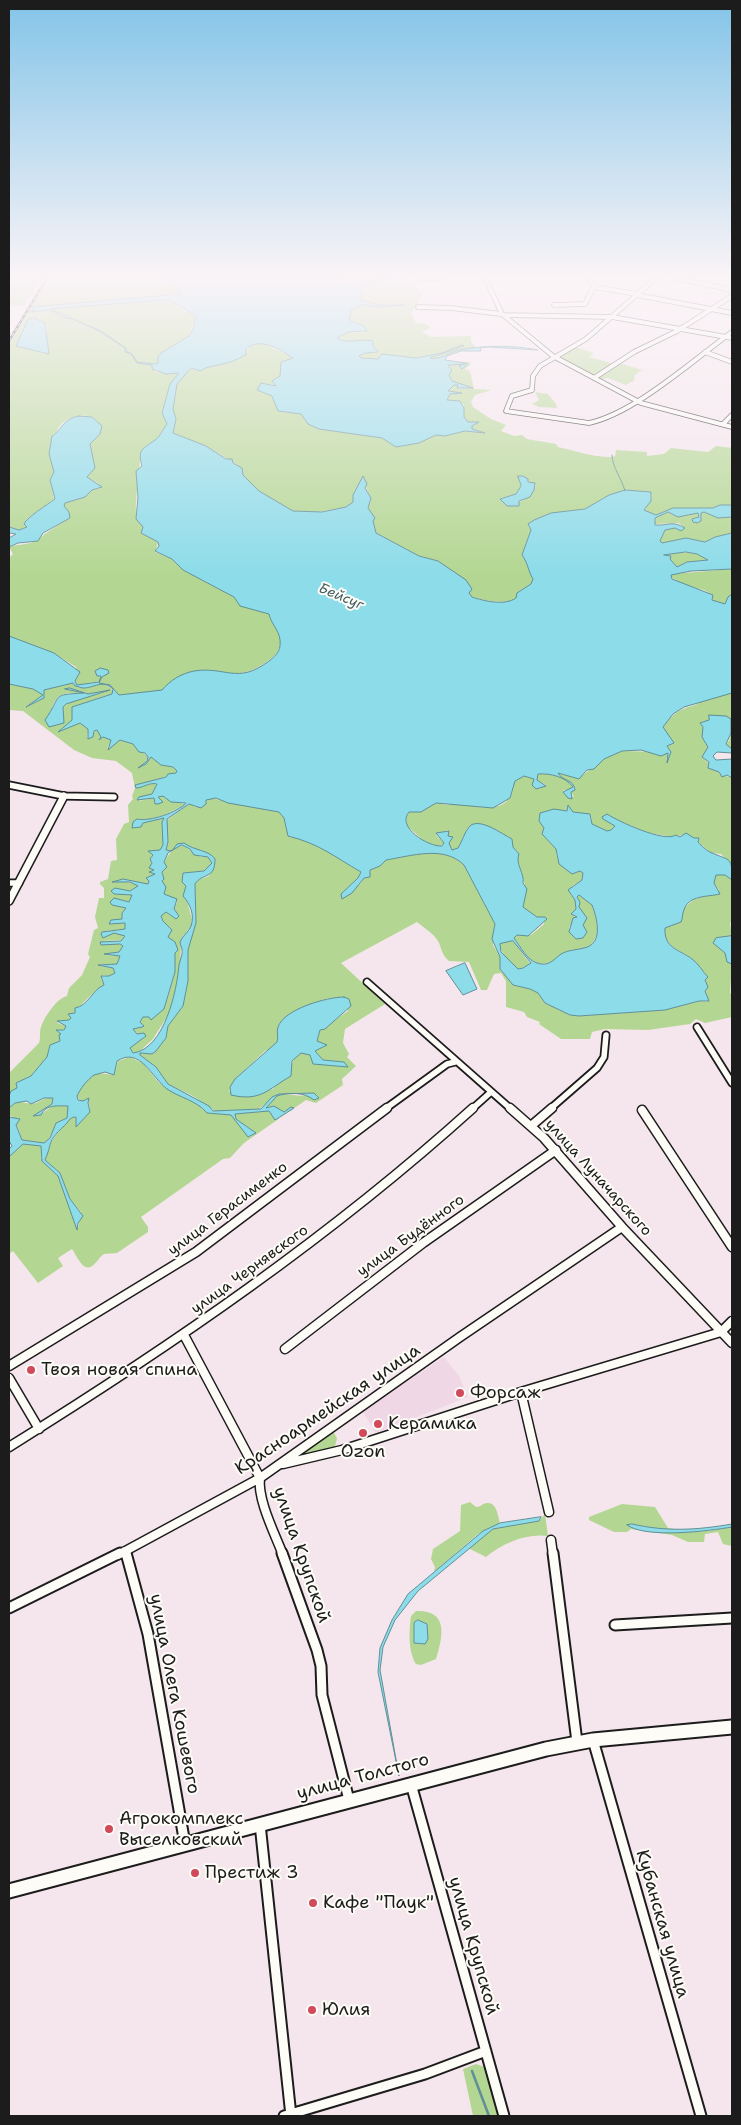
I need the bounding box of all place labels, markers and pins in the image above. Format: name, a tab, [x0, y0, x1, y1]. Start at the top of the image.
place label: Твоя новая спина	[41, 1359, 197, 1381]
marker: Твоя новая спина	[25, 1364, 37, 1376]
place label: Форсаж	[470, 1382, 541, 1404]
marker: Форсаж	[454, 1387, 466, 1399]
place label: Керамика	[388, 1413, 477, 1435]
marker: Керамика	[372, 1418, 384, 1430]
marker: Ozon	[357, 1427, 369, 1439]
place label: Ozon	[341, 1441, 385, 1463]
place label: Агрокомплекс Выселковский	[119, 1808, 244, 1850]
marker: Агрокомплекс Выселковский	[103, 1823, 115, 1835]
place label: Престиж 3	[205, 1862, 299, 1884]
marker: Престиж 3	[189, 1867, 201, 1879]
place label: Кафе "Паук"	[323, 1892, 434, 1914]
marker: Кафе "Паук"	[307, 1897, 319, 1909]
place label: Юлия	[322, 1999, 370, 2021]
marker: Юлия	[306, 2004, 318, 2016]

